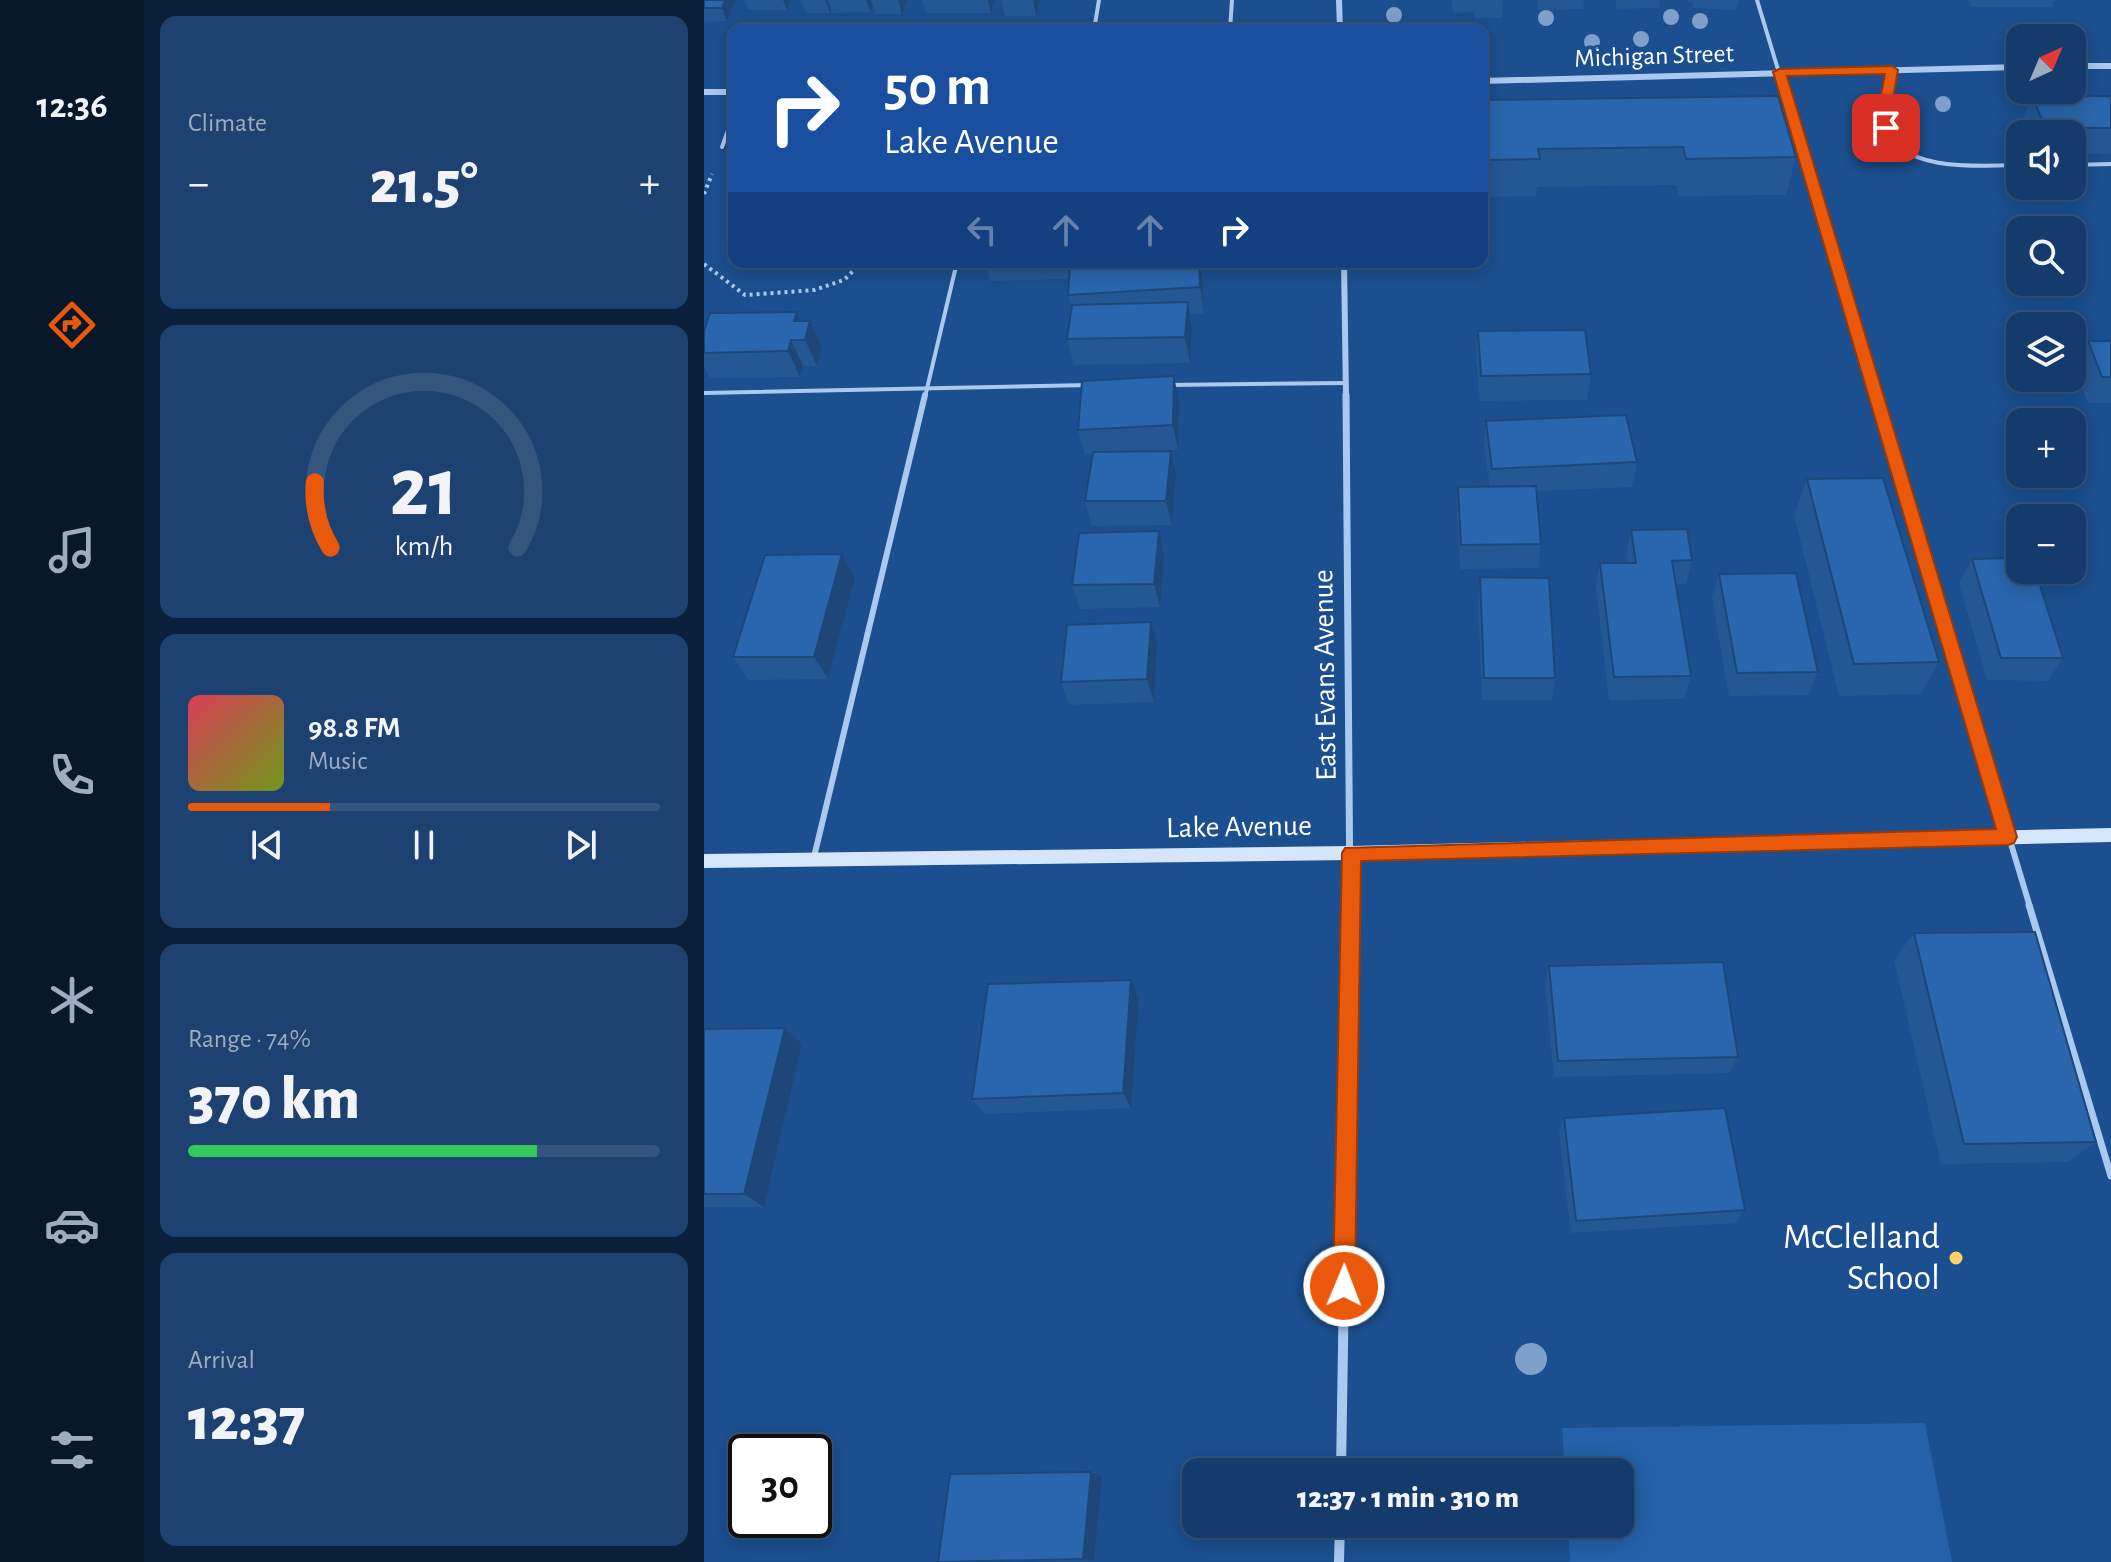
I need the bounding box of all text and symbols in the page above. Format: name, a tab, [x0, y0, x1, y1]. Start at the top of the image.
north arrow	[2006, 24, 2086, 104]
map controls	[2006, 24, 2086, 584]
street label: Michigan Street	[1574, 40, 1734, 72]
icon: right	[752, 56, 856, 160]
text: 50 m	[884, 59, 991, 115]
text: 12:36	[36, 88, 108, 124]
pin	[1852, 94, 1920, 162]
icon: arrive	[1864, 106, 1908, 150]
text: Climate	[188, 110, 267, 136]
button: sound	[2006, 120, 2086, 200]
text: Lake Avenue	[884, 124, 1059, 160]
text: 21.5°	[370, 154, 478, 214]
text: −	[188, 162, 209, 206]
text: +	[639, 162, 660, 206]
icon: left	[960, 208, 1004, 252]
icon: ahead	[1044, 208, 1088, 252]
icon: ahead	[1128, 208, 1172, 252]
icon: right	[1212, 208, 1256, 252]
button: search	[2006, 216, 2086, 296]
icon: directions	[44, 297, 100, 353]
button: layers	[2006, 312, 2086, 392]
button: +	[2006, 408, 2086, 488]
text: 21	[389, 446, 459, 530]
button: −	[2006, 504, 2086, 584]
icon: music	[44, 522, 100, 578]
text: km/h	[395, 532, 453, 561]
street label: East Evans Avenue	[1308, 569, 1342, 781]
text: 98.8 FM	[308, 713, 401, 743]
icon: phone	[44, 747, 100, 803]
text: Music	[308, 748, 367, 774]
street label: Lake Avenue	[1166, 811, 1312, 843]
icon: previous	[245, 823, 289, 867]
icon: pause	[402, 823, 446, 867]
icon: next	[559, 823, 603, 867]
icon: climate	[44, 972, 100, 1028]
text: Range · 74%	[188, 1026, 311, 1052]
text: 370 km	[188, 1070, 360, 1130]
icon: car	[44, 1197, 100, 1253]
place label: McClelland School	[1783, 1219, 1940, 1296]
position arrow	[1302, 1244, 1386, 1328]
marker: McClelland School	[1947, 1249, 1965, 1267]
text: Arrival	[188, 1347, 255, 1373]
text: 12:37	[188, 1391, 305, 1451]
icon: filters	[44, 1422, 100, 1478]
speed limit sign: 30	[728, 1434, 832, 1538]
text: 12:37 · 1 min · 310 m	[1297, 1483, 1519, 1513]

